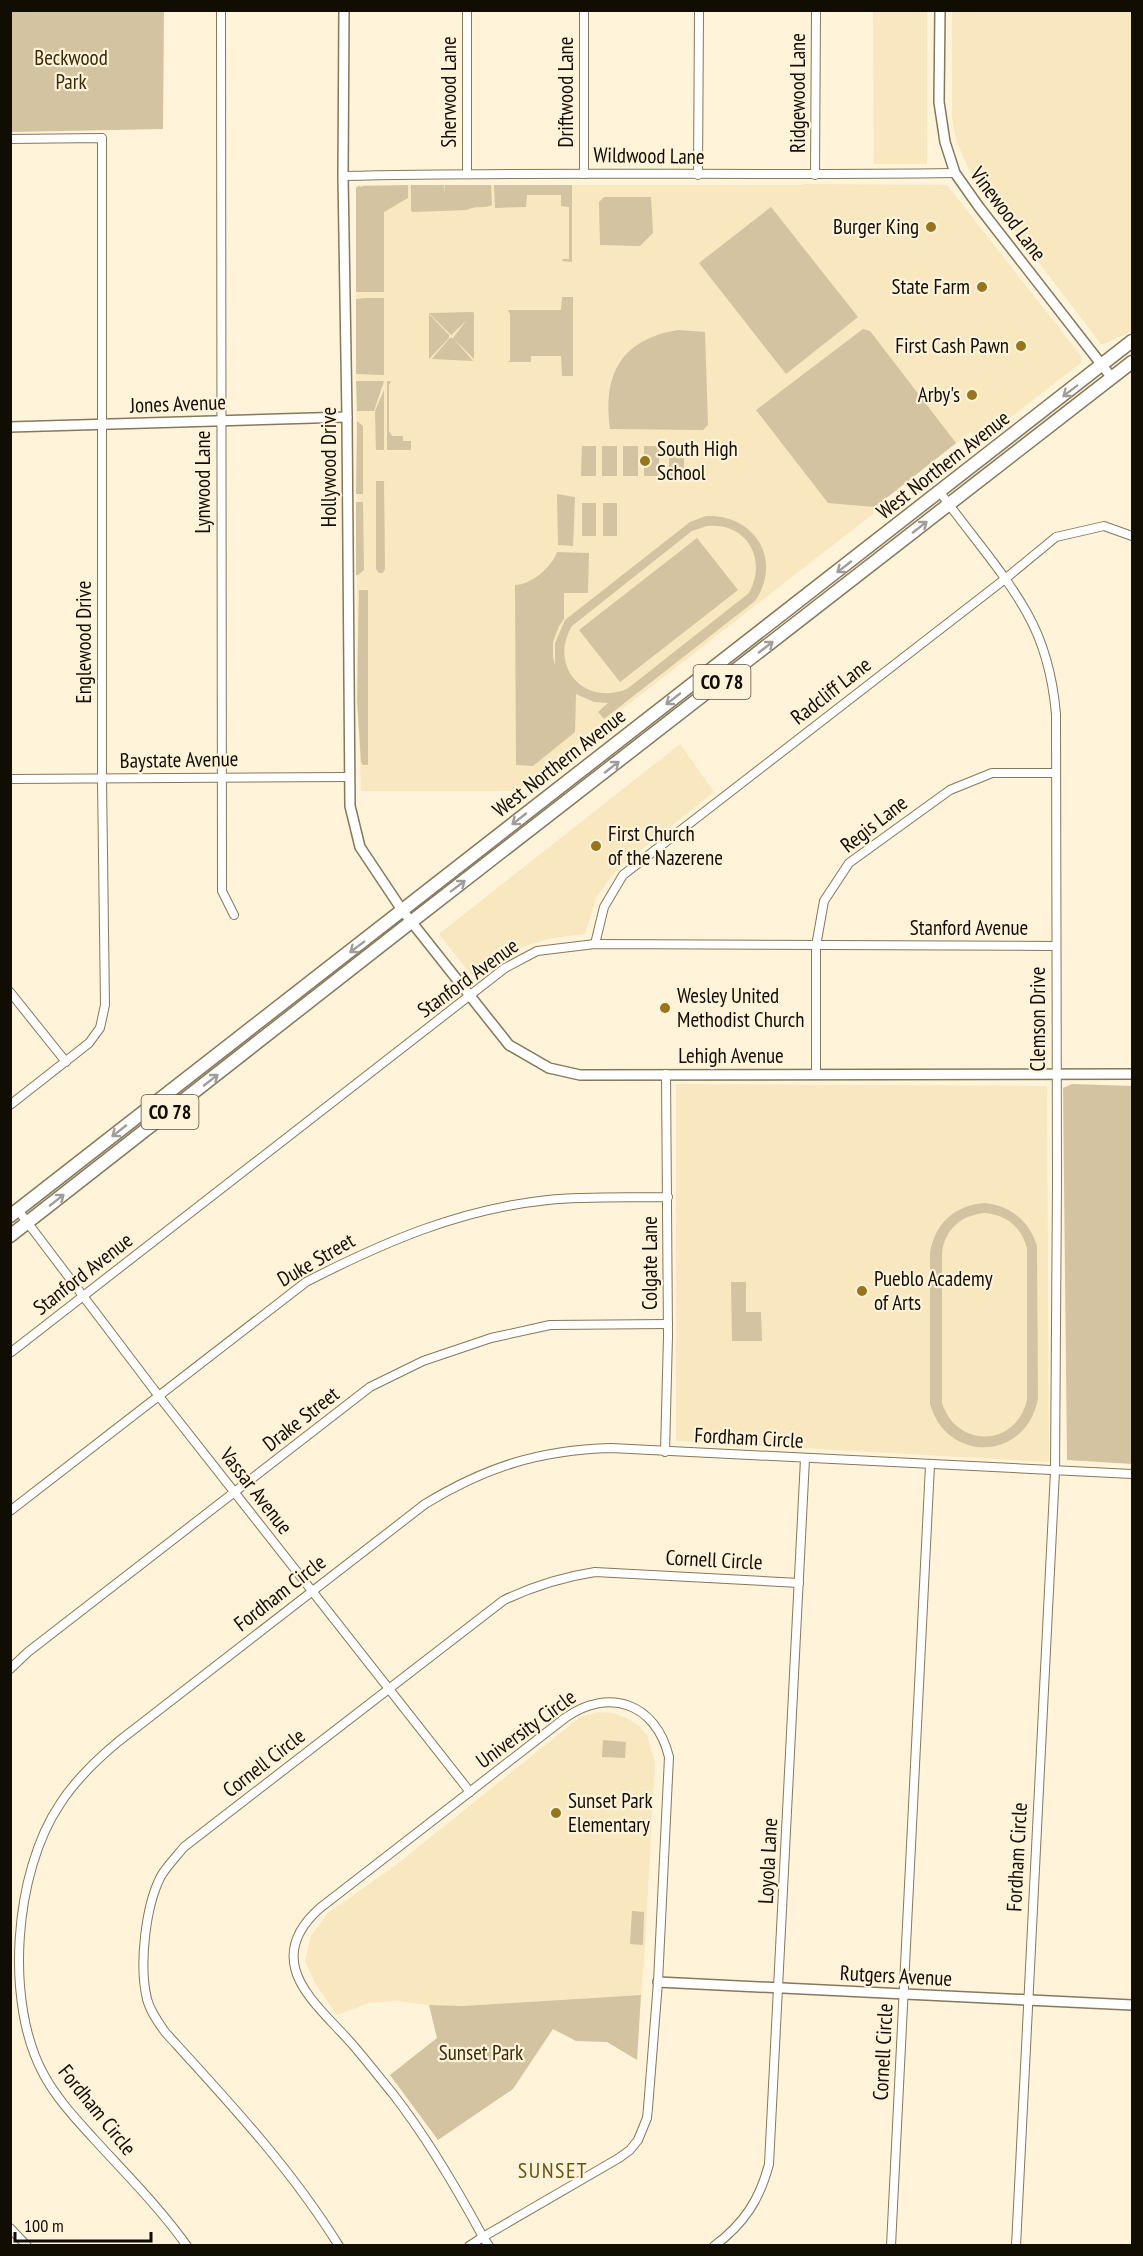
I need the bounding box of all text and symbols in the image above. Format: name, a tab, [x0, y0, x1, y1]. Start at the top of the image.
street label: Ridgewood Lane	[784, 33, 811, 153]
street label: Sherwood Lane	[435, 36, 462, 148]
street label: Driftwood Lane	[552, 37, 579, 147]
park label: Beckwood Park	[34, 44, 108, 95]
street label: Wildwood Lane	[593, 141, 705, 170]
street label: Vinewood Lane	[964, 161, 1052, 266]
place label: Burger King	[833, 213, 919, 240]
marker: Burger King	[924, 220, 938, 234]
place label: State Farm	[892, 273, 970, 300]
marker: State Farm	[975, 280, 989, 294]
place label: First Cash Pawn	[895, 332, 1009, 359]
marker: First Cash Pawn	[1014, 339, 1028, 353]
place label: Arby's	[918, 381, 960, 408]
one-way arrow	[1063, 384, 1079, 397]
street label: Jones Avenue	[128, 388, 226, 419]
marker: Arby's	[965, 388, 979, 402]
street label: West Northern Avenue	[871, 404, 1015, 525]
street label: Hollywood Drive	[315, 407, 342, 527]
street label: Lynwood Lane	[189, 431, 216, 533]
place label: South High School	[657, 435, 738, 486]
marker: South High School	[638, 454, 652, 468]
one-way arrow	[912, 521, 928, 534]
one-way arrow	[836, 560, 852, 573]
street label: Englewood Drive	[70, 581, 97, 703]
one-way arrow	[758, 641, 774, 654]
street label: Radcliff Lane	[785, 651, 876, 730]
road number: CO 78	[694, 665, 750, 699]
one-way arrow	[665, 693, 681, 706]
street label: West Northern Avenue	[487, 702, 631, 823]
street label: Baystate Avenue	[119, 745, 239, 774]
one-way arrow	[604, 761, 620, 774]
street label: Regis Lane	[835, 789, 913, 858]
one-way arrow	[512, 813, 528, 826]
place label: First Church of the Nazerene	[608, 820, 723, 871]
marker: First Church of the Nazerene	[589, 839, 603, 853]
one-way arrow	[450, 880, 466, 893]
street label: Stanford Avenue	[910, 914, 1028, 941]
street label: Stanford Avenue	[412, 932, 524, 1023]
one-way arrow	[349, 941, 365, 953]
street label: Clemson Drive	[1024, 967, 1051, 1071]
place label: Wesley United Methodist Church	[677, 982, 805, 1033]
marker: Wesley United Methodist Church	[658, 1001, 672, 1015]
street label: Lehigh Avenue	[678, 1042, 784, 1069]
one-way arrow	[202, 1074, 218, 1087]
road number: CO 78	[142, 1095, 198, 1129]
one-way arrow	[112, 1124, 128, 1137]
one-way arrow	[48, 1194, 64, 1206]
street label: Colgate Lane	[636, 1216, 663, 1310]
street label: Stanford Avenue	[28, 1226, 138, 1321]
street label: Duke Street	[272, 1227, 359, 1292]
place label: Pueblo Academy of Arts	[874, 1265, 993, 1316]
marker: Pueblo Academy of Arts	[855, 1284, 869, 1298]
street label: Drake Street	[257, 1380, 345, 1457]
street label: Fordham Circle	[694, 1421, 804, 1454]
street label: Vassar Avenue	[214, 1441, 299, 1539]
street label: Cornell Circle	[665, 1543, 763, 1576]
street label: Fordham Circle	[228, 1548, 331, 1637]
street label: University Circle	[470, 1683, 581, 1774]
street label: Cornell Circle	[217, 1722, 310, 1803]
place label: Sunset Park Elementary	[568, 1787, 653, 1838]
street label: Fordham Circle	[1000, 1802, 1033, 1912]
marker: Sunset Park Elementary	[549, 1806, 563, 1820]
street label: Loyola Lane	[752, 1817, 783, 1905]
street label: Rutgers Avenue	[839, 1959, 953, 1992]
street label: Cornell Circle	[866, 2003, 899, 2101]
park label: Sunset Park	[439, 2039, 523, 2066]
street label: Fordham Circle	[52, 2059, 142, 2161]
district label: SUNSET	[518, 2156, 588, 2184]
scale bar	[15, 2205, 152, 2243]
text: 100 m	[24, 2214, 64, 2237]

